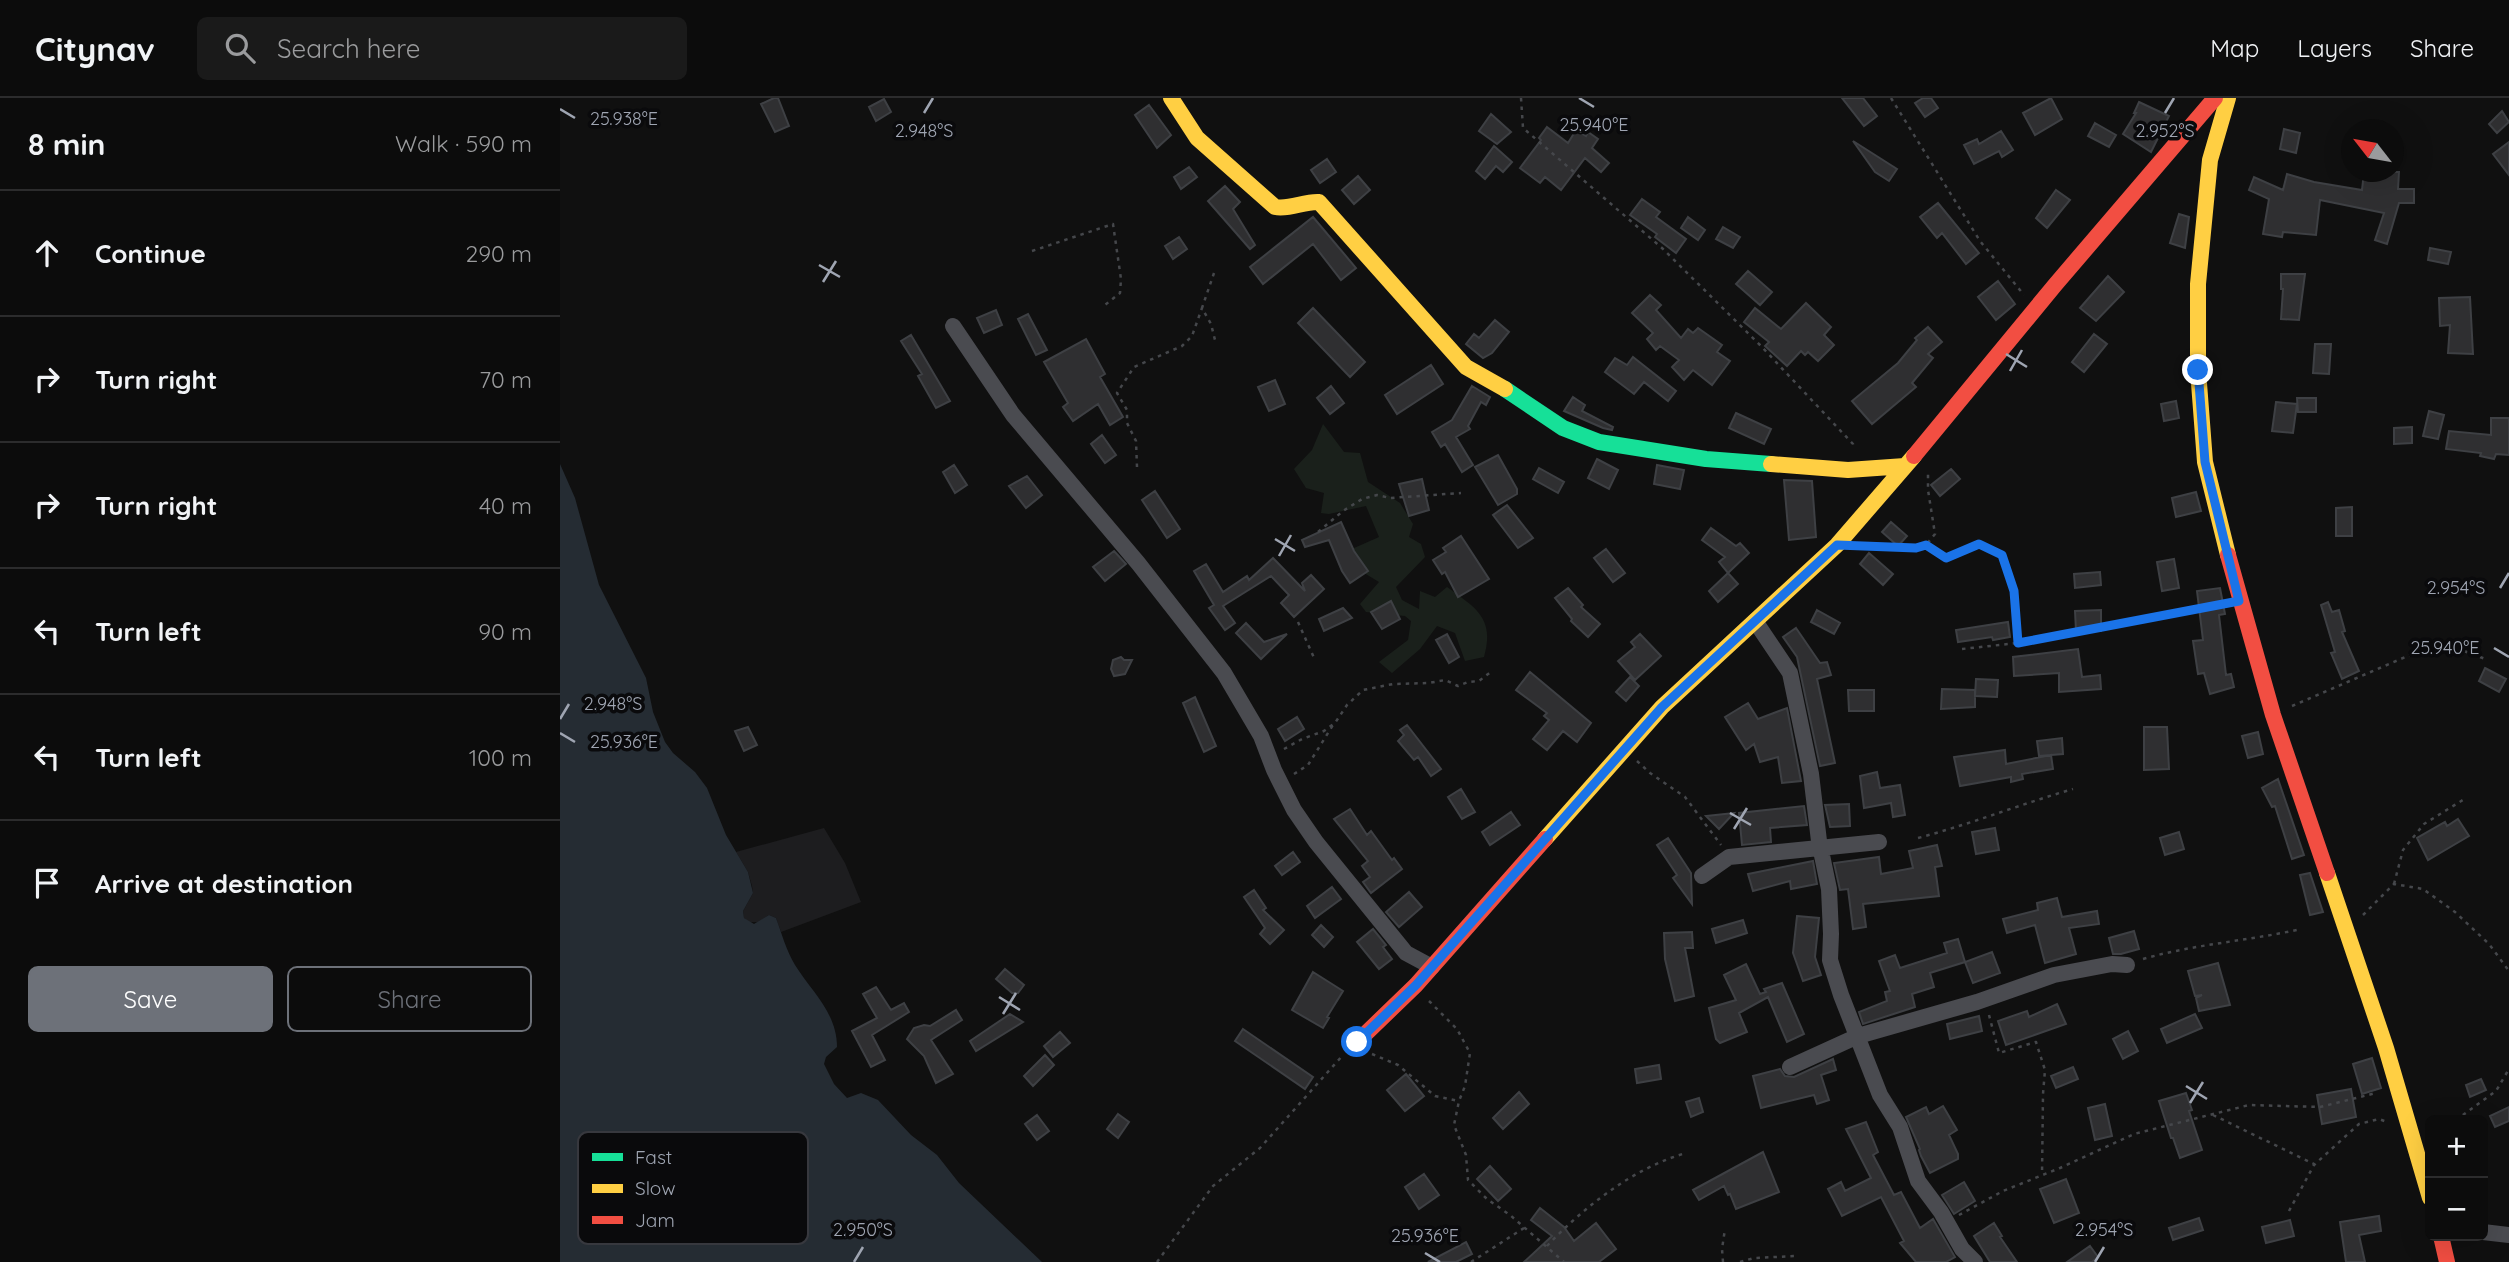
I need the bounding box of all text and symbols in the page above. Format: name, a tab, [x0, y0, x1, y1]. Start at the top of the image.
search box	[197, 17, 687, 80]
text: Citynav	[35, 28, 155, 69]
icon: search	[221, 29, 259, 67]
text: Search here	[277, 32, 420, 65]
text: Map	[2210, 33, 2259, 63]
text: Layers	[2297, 33, 2372, 63]
text: Share	[2410, 33, 2474, 63]
text: 25.938°E	[590, 107, 658, 130]
text: 25.940°E	[1559, 113, 1629, 136]
text: 2.948°S	[895, 119, 953, 142]
text: 2.952°S	[2135, 119, 2195, 142]
north arrow	[2341, 119, 2404, 182]
text: 8 min	[28, 125, 105, 163]
text: Walk · 590 m	[395, 129, 532, 158]
icon: ahead	[28, 234, 66, 272]
text: Continue	[95, 237, 206, 270]
text: 290 m	[465, 239, 532, 268]
route end	[2182, 354, 2213, 385]
icon: right	[28, 360, 66, 398]
text: Turn right	[95, 363, 217, 396]
text: 70 m	[479, 365, 532, 394]
icon: right	[28, 486, 66, 524]
text: Turn right	[95, 489, 217, 522]
text: 40 m	[479, 491, 532, 520]
text: 2.954°S	[2427, 576, 2485, 599]
icon: left	[28, 612, 66, 650]
text: Turn left	[95, 615, 202, 648]
text: 90 m	[478, 617, 532, 646]
text: 25.940°E	[2410, 636, 2480, 659]
text: 2.948°S	[584, 692, 642, 715]
text: 25.936°E	[590, 730, 658, 753]
icon: left	[28, 738, 66, 776]
text: Turn left	[95, 741, 202, 774]
text: 100 m	[469, 743, 532, 772]
icon: arrive	[28, 864, 66, 902]
text: Arrive at destination	[95, 867, 353, 900]
button: Save	[28, 966, 273, 1032]
button: Share	[287, 966, 532, 1032]
route start	[1341, 1026, 1372, 1057]
map controls	[2425, 1115, 2488, 1241]
button: +	[2425, 1115, 2488, 1178]
legend	[578, 1132, 808, 1244]
text: Fast	[635, 1145, 672, 1169]
text: Slow	[635, 1176, 676, 1200]
button: −	[2425, 1178, 2488, 1241]
text: Jam	[635, 1208, 675, 1232]
text: 2.950°S	[833, 1218, 893, 1241]
text: 2.954°S	[2075, 1218, 2133, 1241]
text: 25.936°E	[1391, 1224, 1459, 1247]

